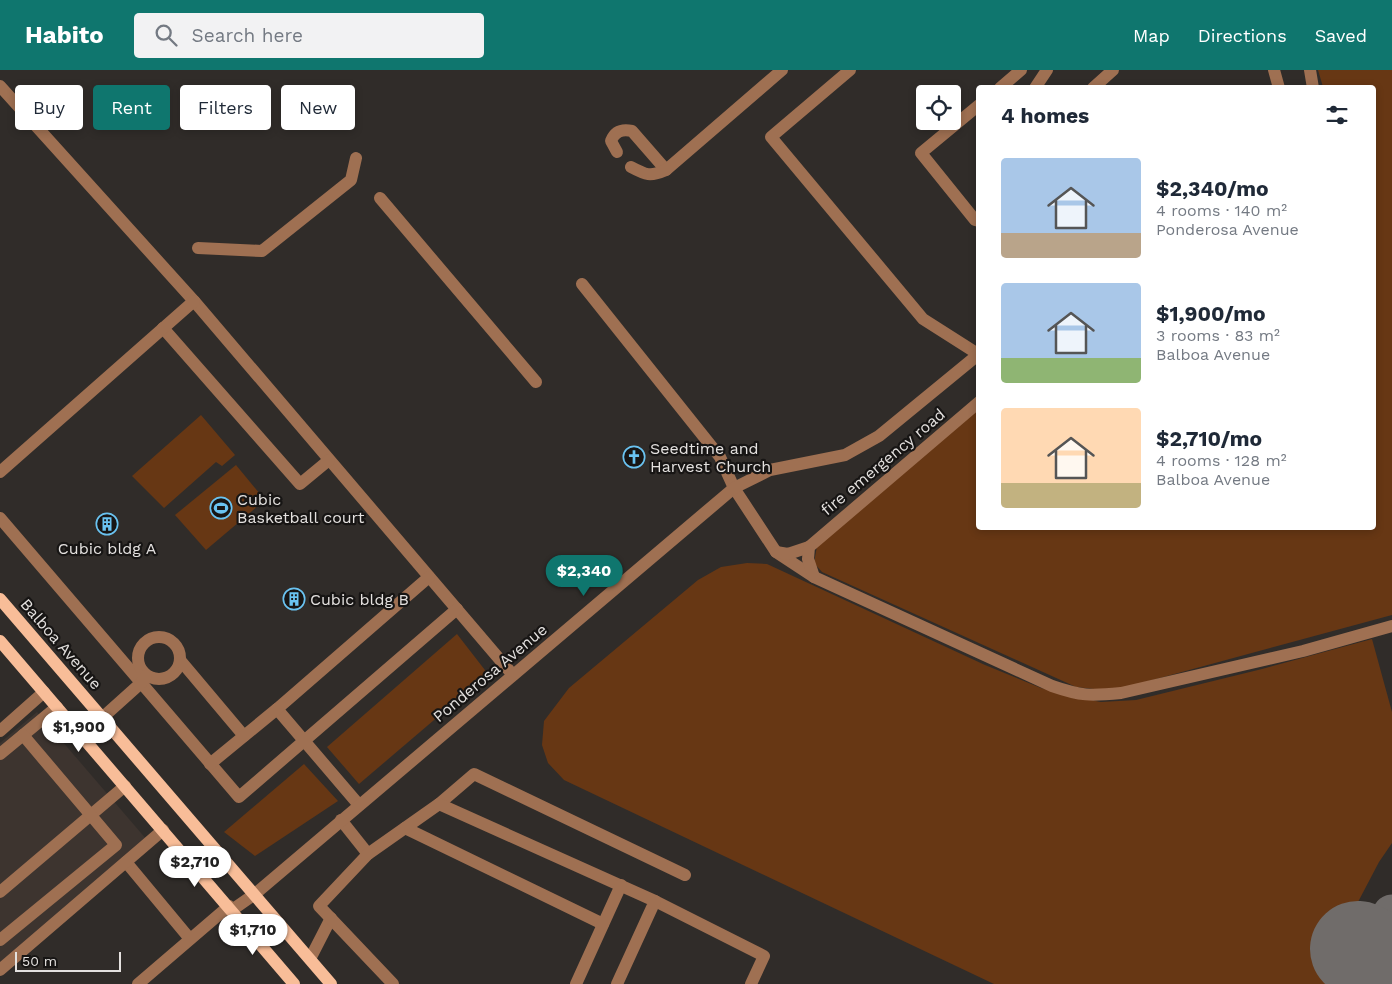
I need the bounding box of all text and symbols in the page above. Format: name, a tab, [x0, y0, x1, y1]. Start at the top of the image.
search box	[134, 13, 484, 58]
text: Habito	[25, 21, 104, 49]
icon: search	[152, 21, 180, 49]
text: Search here	[192, 24, 303, 47]
text: Map	[1133, 25, 1170, 46]
text: Directions	[1198, 25, 1287, 46]
text: Saved	[1315, 25, 1367, 46]
chip: Buy	[15, 85, 83, 130]
chip: Rent	[93, 85, 170, 130]
chip: Filters	[180, 85, 271, 130]
chip: New	[281, 85, 355, 130]
map controls	[916, 85, 961, 130]
button: locate	[916, 85, 961, 130]
icon: filters	[1323, 101, 1351, 129]
text: 4 homes	[1001, 103, 1089, 128]
text: $2,340/mo	[1156, 176, 1269, 201]
icon: home	[1041, 178, 1101, 238]
text: 4 rooms · 140 m²	[1156, 201, 1287, 220]
text: Ponderosa Avenue	[1156, 220, 1299, 239]
text: $1,900/mo	[1156, 301, 1266, 326]
icon: home	[1041, 303, 1101, 363]
text: 3 rooms · 83 m²	[1156, 326, 1280, 345]
text: Balboa Avenue	[1156, 345, 1270, 364]
street label: fire emergency road	[817, 405, 949, 519]
text: $2,710/mo	[1156, 426, 1262, 451]
icon: home	[1041, 428, 1101, 488]
place label: Seedtime and Harvest Church	[650, 439, 771, 476]
church icon: Seedtime and Harvest Church	[622, 445, 646, 469]
text: 4 rooms · 128 m²	[1156, 451, 1287, 470]
text: Balboa Avenue	[1156, 470, 1270, 489]
place label: Cubic Basketball court	[237, 490, 365, 527]
sports icon: Cubic Basketball court	[209, 496, 233, 520]
building icon: Cubic bldg A	[95, 512, 119, 536]
place label: Cubic bldg A	[58, 539, 157, 558]
pin: $2,340	[543, 554, 625, 597]
text: $2,340	[557, 561, 611, 580]
building icon: Cubic bldg B	[282, 587, 306, 611]
place label: Cubic bldg B	[310, 590, 409, 609]
street label: Balboa Avenue	[16, 595, 106, 693]
street label: Ponderosa Avenue	[429, 620, 551, 726]
pin: $1,900	[38, 710, 120, 753]
text: $1,900	[53, 717, 105, 736]
pin: $2,710	[154, 846, 236, 888]
text: $2,710	[170, 852, 220, 871]
pin: $1,710	[212, 914, 294, 956]
text: $1,710	[230, 920, 276, 939]
scale bar	[15, 949, 121, 972]
text: 50 m	[22, 953, 57, 969]

